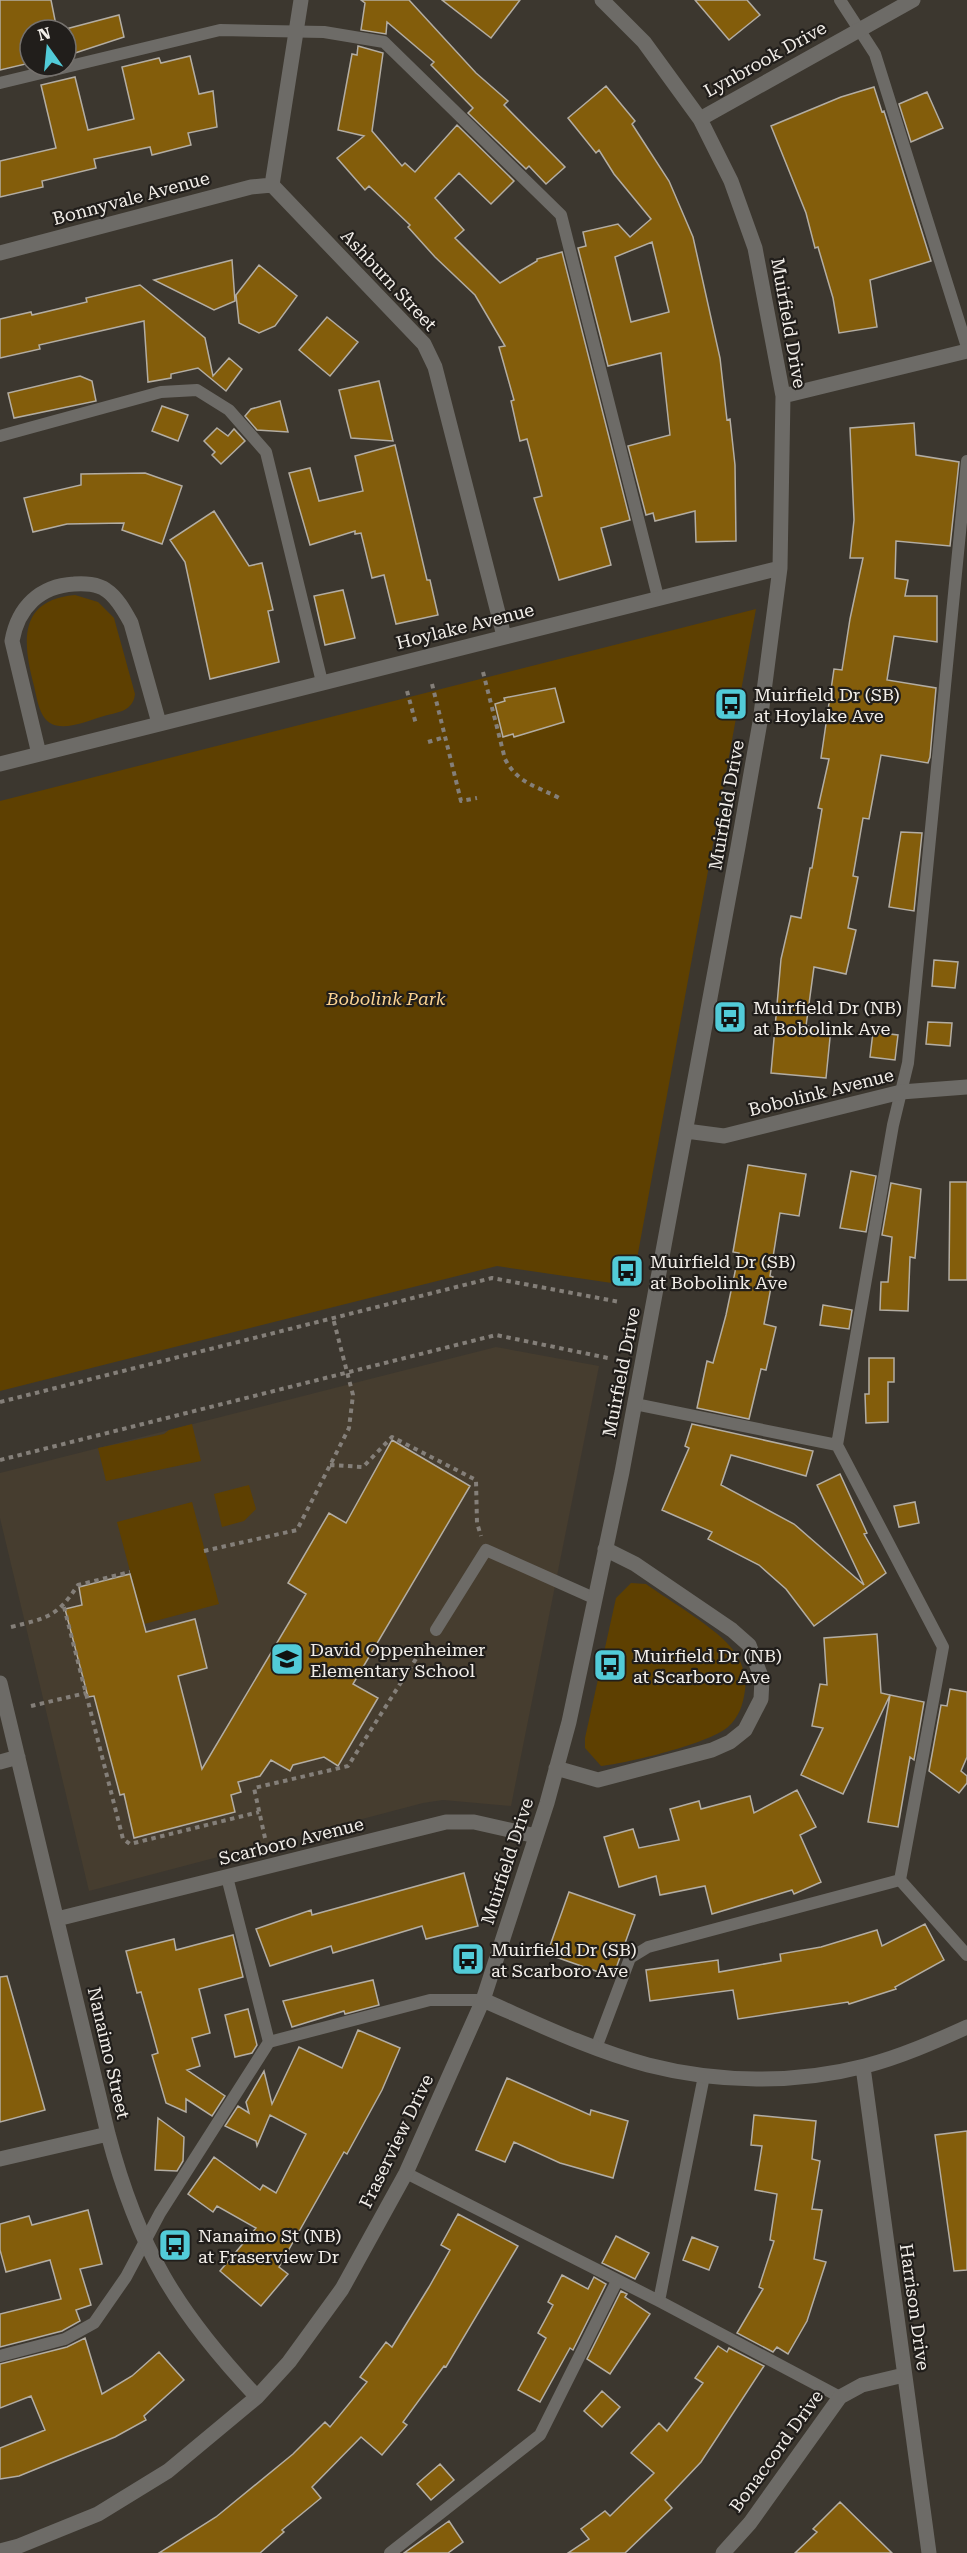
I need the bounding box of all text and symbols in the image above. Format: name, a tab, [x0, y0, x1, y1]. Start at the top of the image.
street label: Lynbrook Drive	[700, 17, 830, 101]
north arrow	[18, 18, 78, 78]
text: N	[36, 23, 53, 45]
street label: Bonnyvale Avenue	[50, 167, 212, 229]
street label: Ashburn Street	[337, 225, 441, 335]
street label: Muirfield Drive	[767, 256, 811, 390]
street label: Hoylake Avenue	[394, 599, 536, 653]
place label: Muirfield Dr (SB) at Hoylake Ave	[754, 684, 900, 726]
bus stop icon: Muirfield Dr (SB) at Hoylake Ave	[713, 686, 749, 722]
street label: Muirfield Drive	[704, 738, 748, 872]
park label: Bobolink Park	[325, 988, 446, 1009]
place label: Muirfield Dr (NB) at Bobolink Ave	[753, 997, 902, 1039]
bus stop icon: Muirfield Dr (NB) at Bobolink Ave	[712, 999, 748, 1035]
street label: Bobolink Avenue	[746, 1064, 896, 1120]
place label: Muirfield Dr (SB) at Bobolink Ave	[650, 1251, 796, 1293]
bus stop icon: Muirfield Dr (SB) at Bobolink Ave	[609, 1253, 645, 1289]
street label: Muirfield Drive	[598, 1305, 644, 1439]
place label: David Oppenheimer Elementary School	[310, 1639, 485, 1681]
school or university icon: David Oppenheimer Elementary School	[269, 1641, 305, 1677]
place label: Muirfield Dr (NB) at Scarboro Ave	[633, 1645, 782, 1687]
bus stop icon: Muirfield Dr (NB) at Scarboro Ave	[592, 1647, 628, 1683]
street label: Muirfield Drive	[477, 1795, 537, 1927]
street label: Scarboro Avenue	[216, 1813, 366, 1869]
place label: Muirfield Dr (SB) at Scarboro Ave	[491, 1939, 637, 1981]
bus stop icon: Muirfield Dr (SB) at Scarboro Ave	[450, 1941, 486, 1977]
street label: Nanaimo Street	[84, 1985, 134, 2121]
street label: Fraserview Drive	[355, 2071, 437, 2211]
place label: Nanaimo St (NB) at Fraserview Dr	[198, 2225, 341, 2267]
bus stop icon: Nanaimo St (NB) at Fraserview Dr	[157, 2227, 193, 2263]
street label: Harrison Drive	[896, 2242, 934, 2372]
street label: Bonaccord Drive	[725, 2386, 827, 2516]

